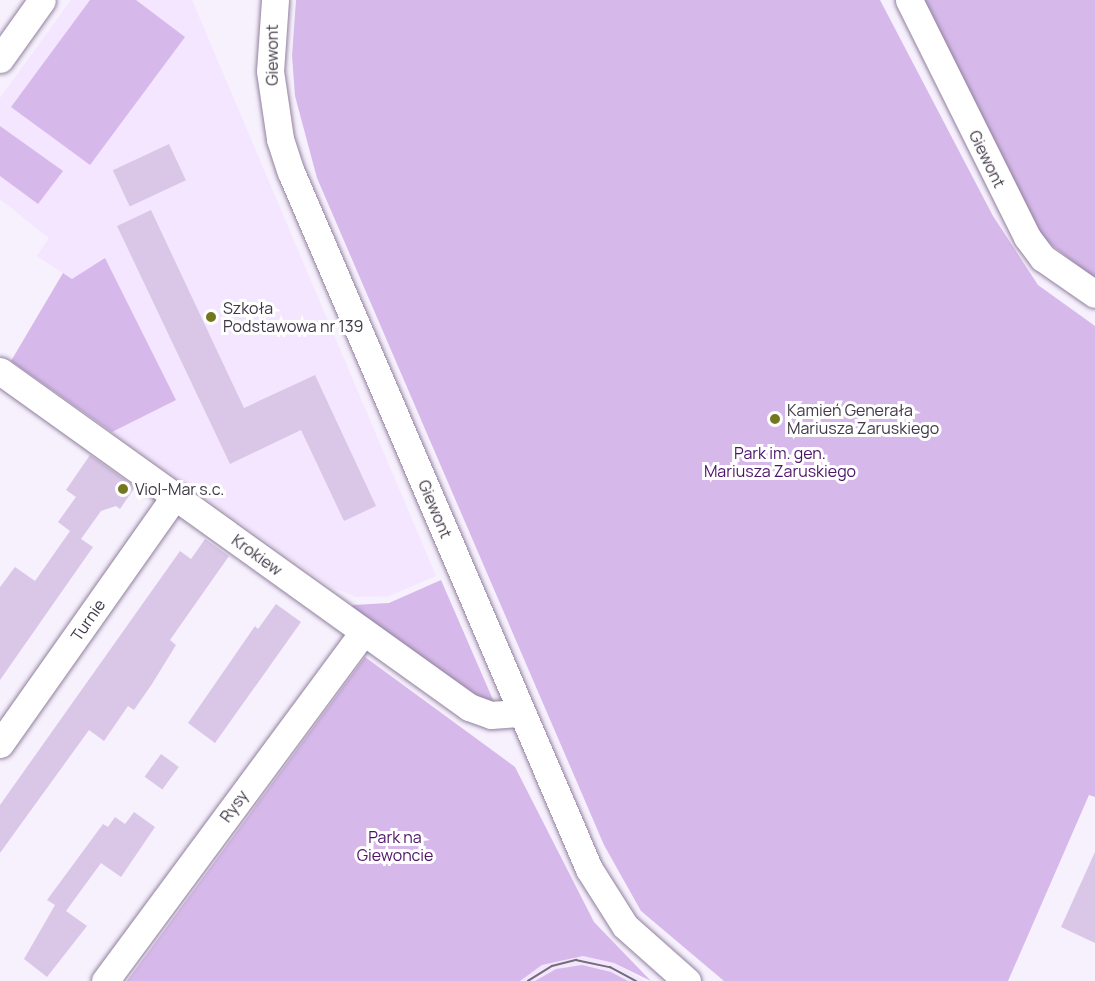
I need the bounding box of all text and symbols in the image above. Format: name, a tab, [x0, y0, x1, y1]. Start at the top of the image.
street label: Giewont	[262, 24, 282, 86]
street label: Giewont	[965, 127, 1009, 191]
place label: Szkoła Podstawowa nr 139	[223, 298, 363, 336]
marker: Szkoła Podstawowa nr 139	[204, 310, 218, 324]
place label: Kamień Generała Mariusza Zaruskiego	[787, 400, 939, 438]
marker: Kamień Generała Mariusza Zaruskiego	[768, 412, 782, 426]
park label: Park im. gen. Mariusza Zaruskiego	[704, 443, 856, 481]
street label: Giewont	[414, 477, 456, 541]
place label: Viol-Mar s.c.	[135, 479, 224, 499]
marker: Viol-Mar s.c.	[116, 482, 130, 496]
street label: Krokiew	[228, 530, 286, 580]
street label: Turnie	[67, 595, 109, 645]
street label: Rysy	[216, 786, 252, 826]
park label: Park na Giewoncie	[357, 827, 433, 865]

